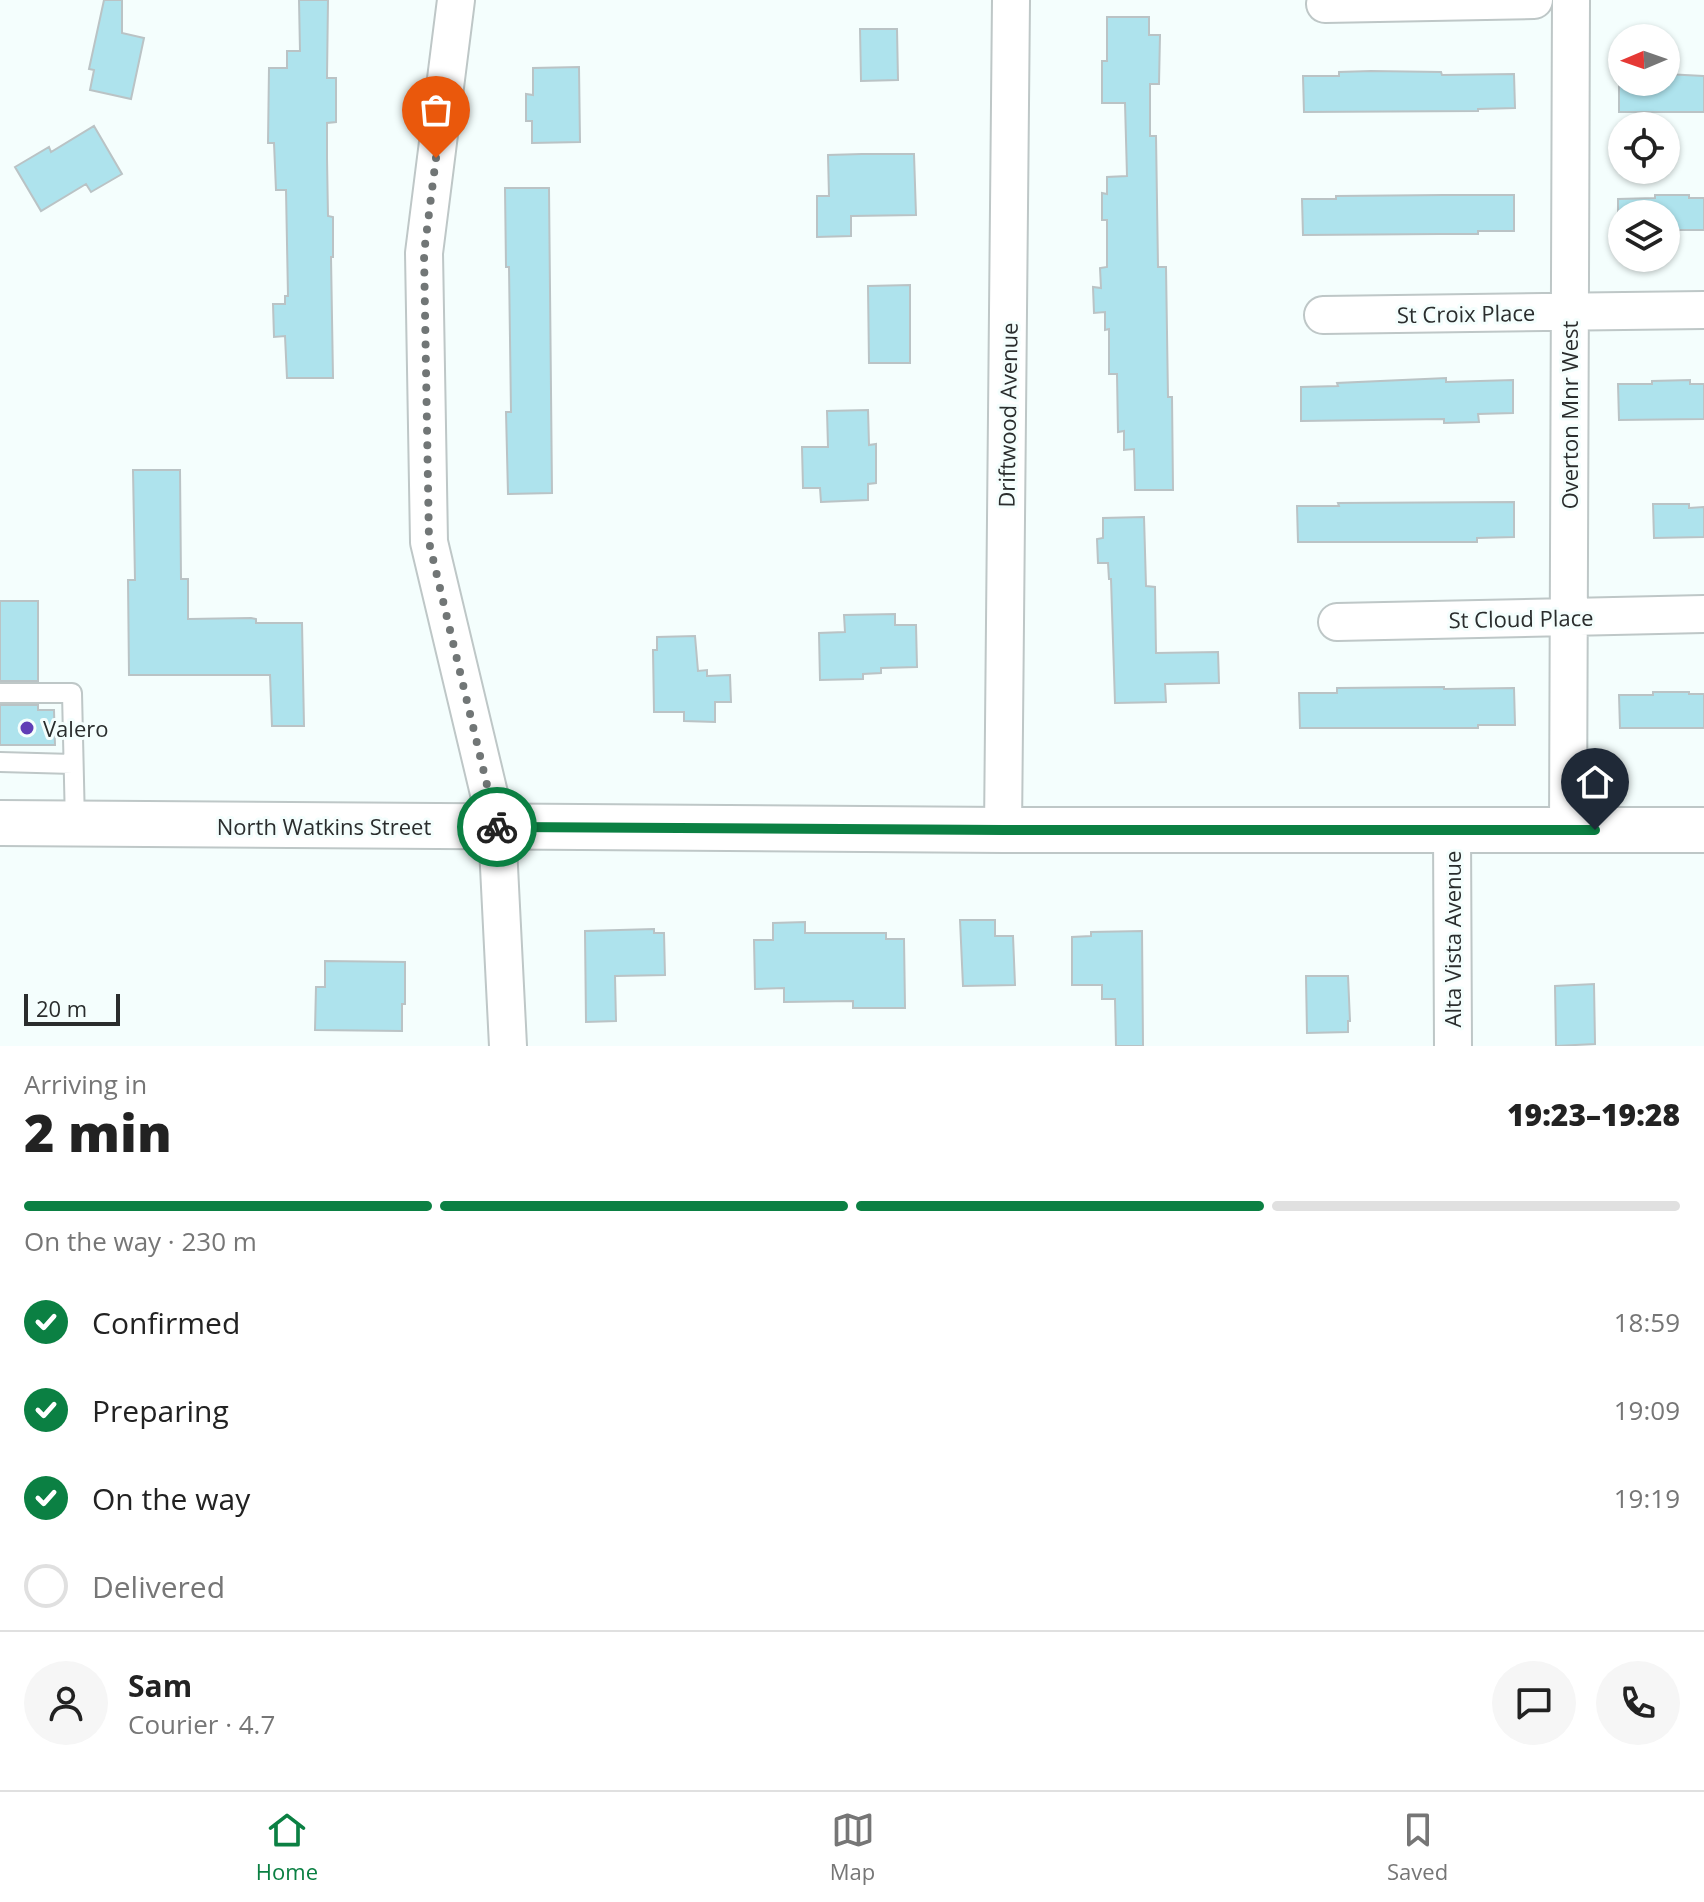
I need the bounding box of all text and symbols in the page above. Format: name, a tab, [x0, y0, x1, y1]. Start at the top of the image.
north arrow	[1608, 24, 1680, 96]
map controls	[1608, 24, 1680, 272]
pin	[402, 76, 470, 158]
icon: bag	[414, 88, 458, 132]
button: locate	[1608, 112, 1680, 184]
button: layers	[1608, 200, 1680, 272]
street label: St Croix Place	[1397, 297, 1535, 329]
street label: Overton Mnr West	[1554, 320, 1584, 509]
street label: Driftwood Avenue	[990, 322, 1024, 508]
street label: St Cloud Place	[1448, 602, 1594, 634]
place label: Valero	[43, 713, 108, 743]
marker: Valero	[18, 719, 36, 737]
pin	[1561, 748, 1629, 830]
icon: home	[1573, 760, 1617, 804]
courier	[457, 787, 537, 867]
icon: bike	[475, 805, 519, 849]
street label: North Watkins Street	[217, 811, 431, 841]
street label: Alta Vista Avenue	[1437, 851, 1467, 1027]
scale bar	[24, 990, 120, 1026]
text: 20 m	[36, 993, 87, 1023]
text: Arriving in	[24, 1066, 147, 1102]
text: 19:23–19:28	[1507, 1094, 1680, 1135]
text: 2 min	[24, 1096, 172, 1167]
text: On the way · 230 m	[24, 1223, 257, 1259]
icon: check	[24, 1300, 68, 1344]
text: Confirmed	[92, 1302, 240, 1343]
text: 18:59	[1614, 1304, 1680, 1340]
icon: check	[24, 1388, 68, 1432]
text: Preparing	[92, 1390, 229, 1431]
text: 19:09	[1614, 1392, 1680, 1428]
icon: check	[24, 1476, 68, 1520]
text: On the way	[92, 1478, 250, 1519]
text: 19:19	[1614, 1480, 1680, 1516]
text: Delivered	[92, 1566, 225, 1607]
button: person	[24, 1661, 108, 1745]
button: chat	[1492, 1661, 1576, 1745]
button: phone	[1596, 1661, 1680, 1745]
text: Sam	[128, 1665, 192, 1706]
text: Courier · 4.7	[128, 1706, 275, 1742]
tab: Home	[256, 1808, 318, 1886]
tab: Map	[830, 1808, 875, 1886]
tab: Saved	[1387, 1808, 1448, 1886]

